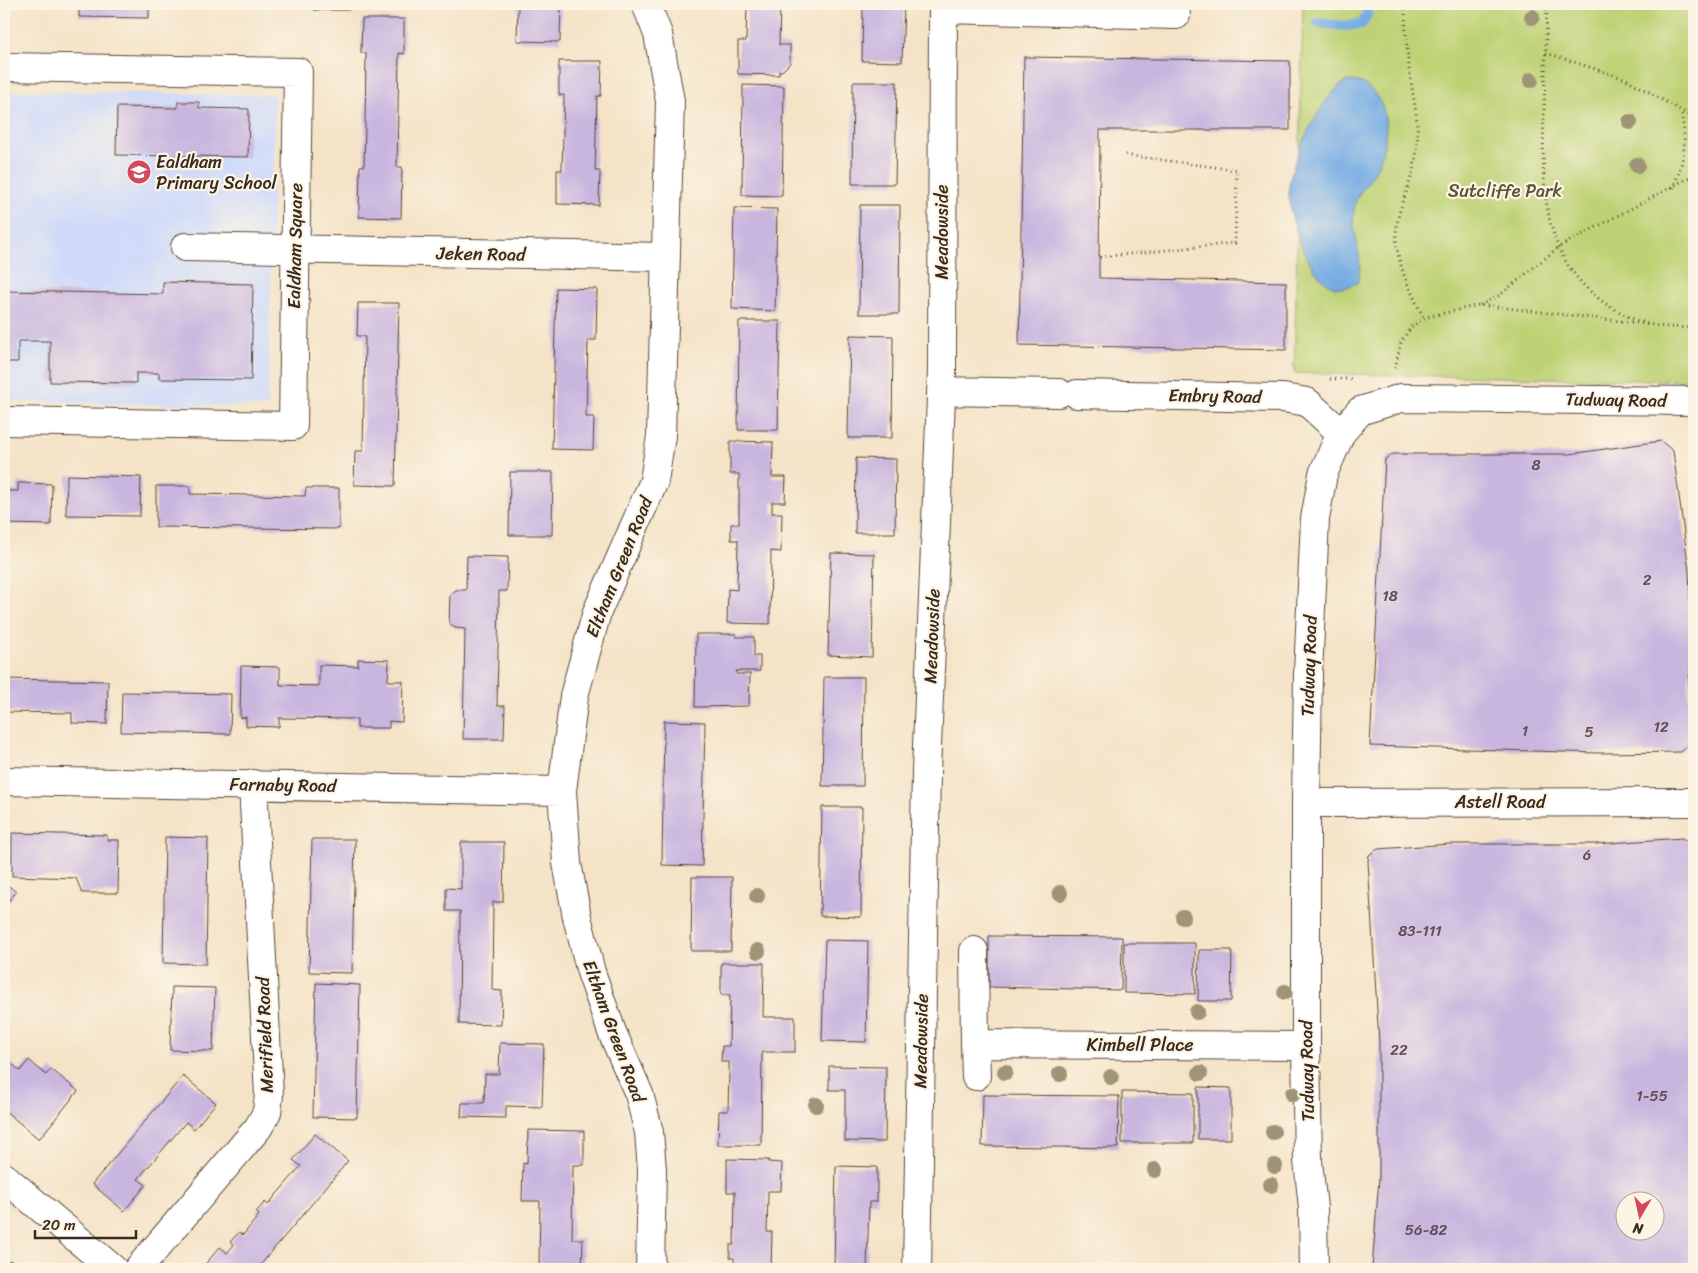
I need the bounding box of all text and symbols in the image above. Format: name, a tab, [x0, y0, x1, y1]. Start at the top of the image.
place label: Ealdham Primary School	[156, 146, 278, 199]
school or university icon: Ealdham Primary School	[126, 159, 152, 185]
park label: Sutcliffe Park	[1448, 175, 1562, 207]
street label: Ealdham Square	[278, 183, 312, 309]
street label: Meadowside	[926, 185, 958, 279]
street label: Jeken Road	[435, 237, 527, 271]
street label: Embry Road	[1168, 379, 1263, 413]
street label: Tudway Road	[1565, 383, 1668, 417]
house number: 8	[1531, 452, 1541, 478]
street label: Eltham Green Road	[576, 490, 662, 642]
house number: 2	[1643, 567, 1652, 593]
house number: 18	[1382, 583, 1398, 609]
street label: Meadowside	[914, 588, 950, 684]
street label: Tudway Road	[1291, 613, 1327, 717]
house number: 12	[1653, 714, 1669, 740]
house number: 1	[1522, 718, 1528, 744]
house number: 5	[1584, 719, 1594, 745]
street label: Farnaby Road	[229, 768, 338, 802]
street label: Astell Road	[1454, 786, 1547, 818]
house number: 6	[1583, 842, 1591, 868]
house number: 83-111	[1398, 918, 1442, 944]
street label: Eltham Green Road	[573, 955, 655, 1108]
street label: Merifield Road	[247, 975, 283, 1094]
street label: Meadowside	[904, 993, 938, 1089]
street label: Tudway Road	[1290, 1019, 1324, 1122]
street label: Kimbell Place	[1087, 1029, 1193, 1061]
house number: 22	[1390, 1037, 1408, 1063]
house number: 1-55	[1636, 1083, 1668, 1109]
north arrow	[1616, 1190, 1666, 1240]
scale bar	[35, 1208, 136, 1240]
text: 20 m	[42, 1212, 76, 1238]
text: N	[1631, 1215, 1646, 1242]
house number: 56-82	[1405, 1217, 1448, 1243]

